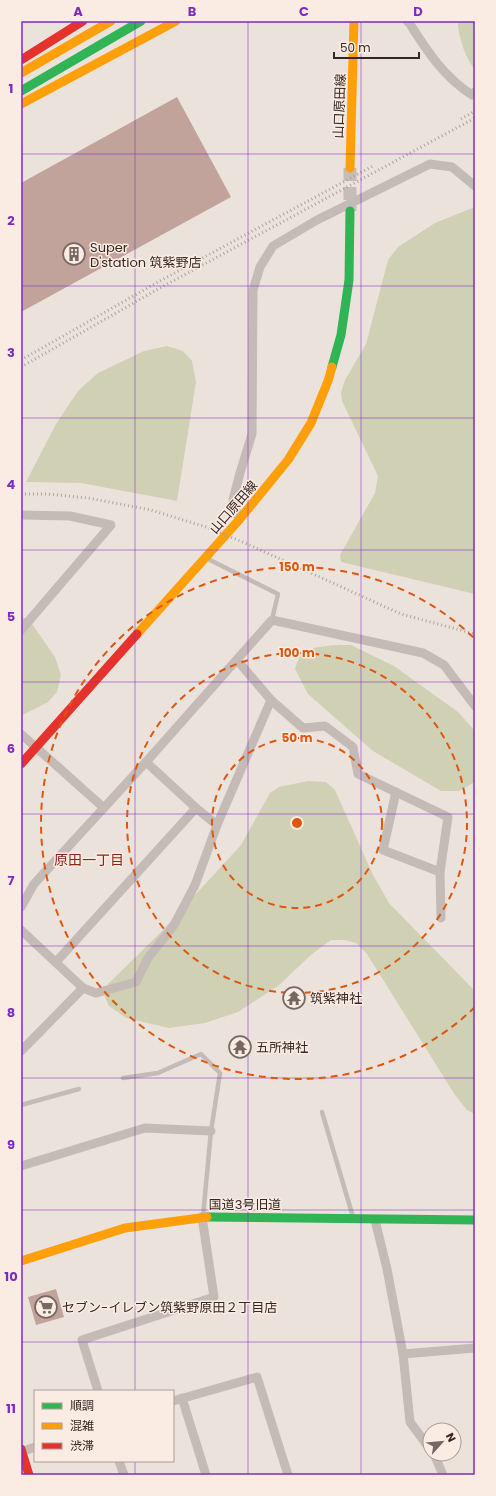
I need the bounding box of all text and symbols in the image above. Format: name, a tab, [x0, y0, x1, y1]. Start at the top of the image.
text: A	[73, 2, 83, 21]
text: B	[188, 2, 197, 21]
text: C	[299, 2, 309, 21]
text: D	[413, 2, 423, 21]
scale bar	[334, 34, 419, 60]
text: 50 m	[340, 39, 371, 56]
street label: 山口原田線	[329, 73, 350, 139]
text: 1	[9, 79, 13, 98]
text: 2	[7, 211, 15, 230]
place label: Super D'station 筑紫野店	[90, 238, 202, 272]
building icon: Super D'station 筑紫野店	[61, 241, 87, 267]
text: 3	[7, 343, 15, 362]
text: 4	[7, 475, 16, 494]
street label: 山口原田線	[205, 477, 262, 538]
text: 150 m	[279, 558, 315, 575]
text: 5	[7, 607, 15, 626]
text: 100 m	[279, 644, 315, 661]
text: 50 m	[282, 729, 313, 746]
text: 6	[7, 739, 15, 758]
centre of rings	[290, 816, 304, 830]
district label: 原田一丁目	[54, 850, 124, 870]
text: 7	[8, 871, 15, 890]
temple icon: 筑紫神社	[281, 985, 307, 1011]
place label: 筑紫神社	[310, 989, 362, 1008]
text: 8	[7, 1003, 15, 1022]
temple icon: 五所神社	[227, 1034, 253, 1060]
place label: 五所神社	[256, 1038, 308, 1057]
text: 9	[7, 1135, 15, 1154]
street label: 国道3号旧道	[209, 1195, 281, 1214]
text: 10	[4, 1267, 18, 1286]
supermarket icon: セブン-イレブン筑紫野原田２丁目店	[33, 1294, 59, 1320]
place label: セブン-イレブン筑紫野原田２丁目店	[62, 1298, 277, 1317]
legend	[34, 1390, 174, 1462]
text: 順調	[70, 1397, 94, 1414]
text: 11	[6, 1399, 16, 1418]
text: 混雑	[70, 1417, 94, 1434]
north arrow	[422, 1422, 462, 1462]
text: N	[442, 1430, 460, 1445]
text: 渋滞	[70, 1437, 94, 1454]

